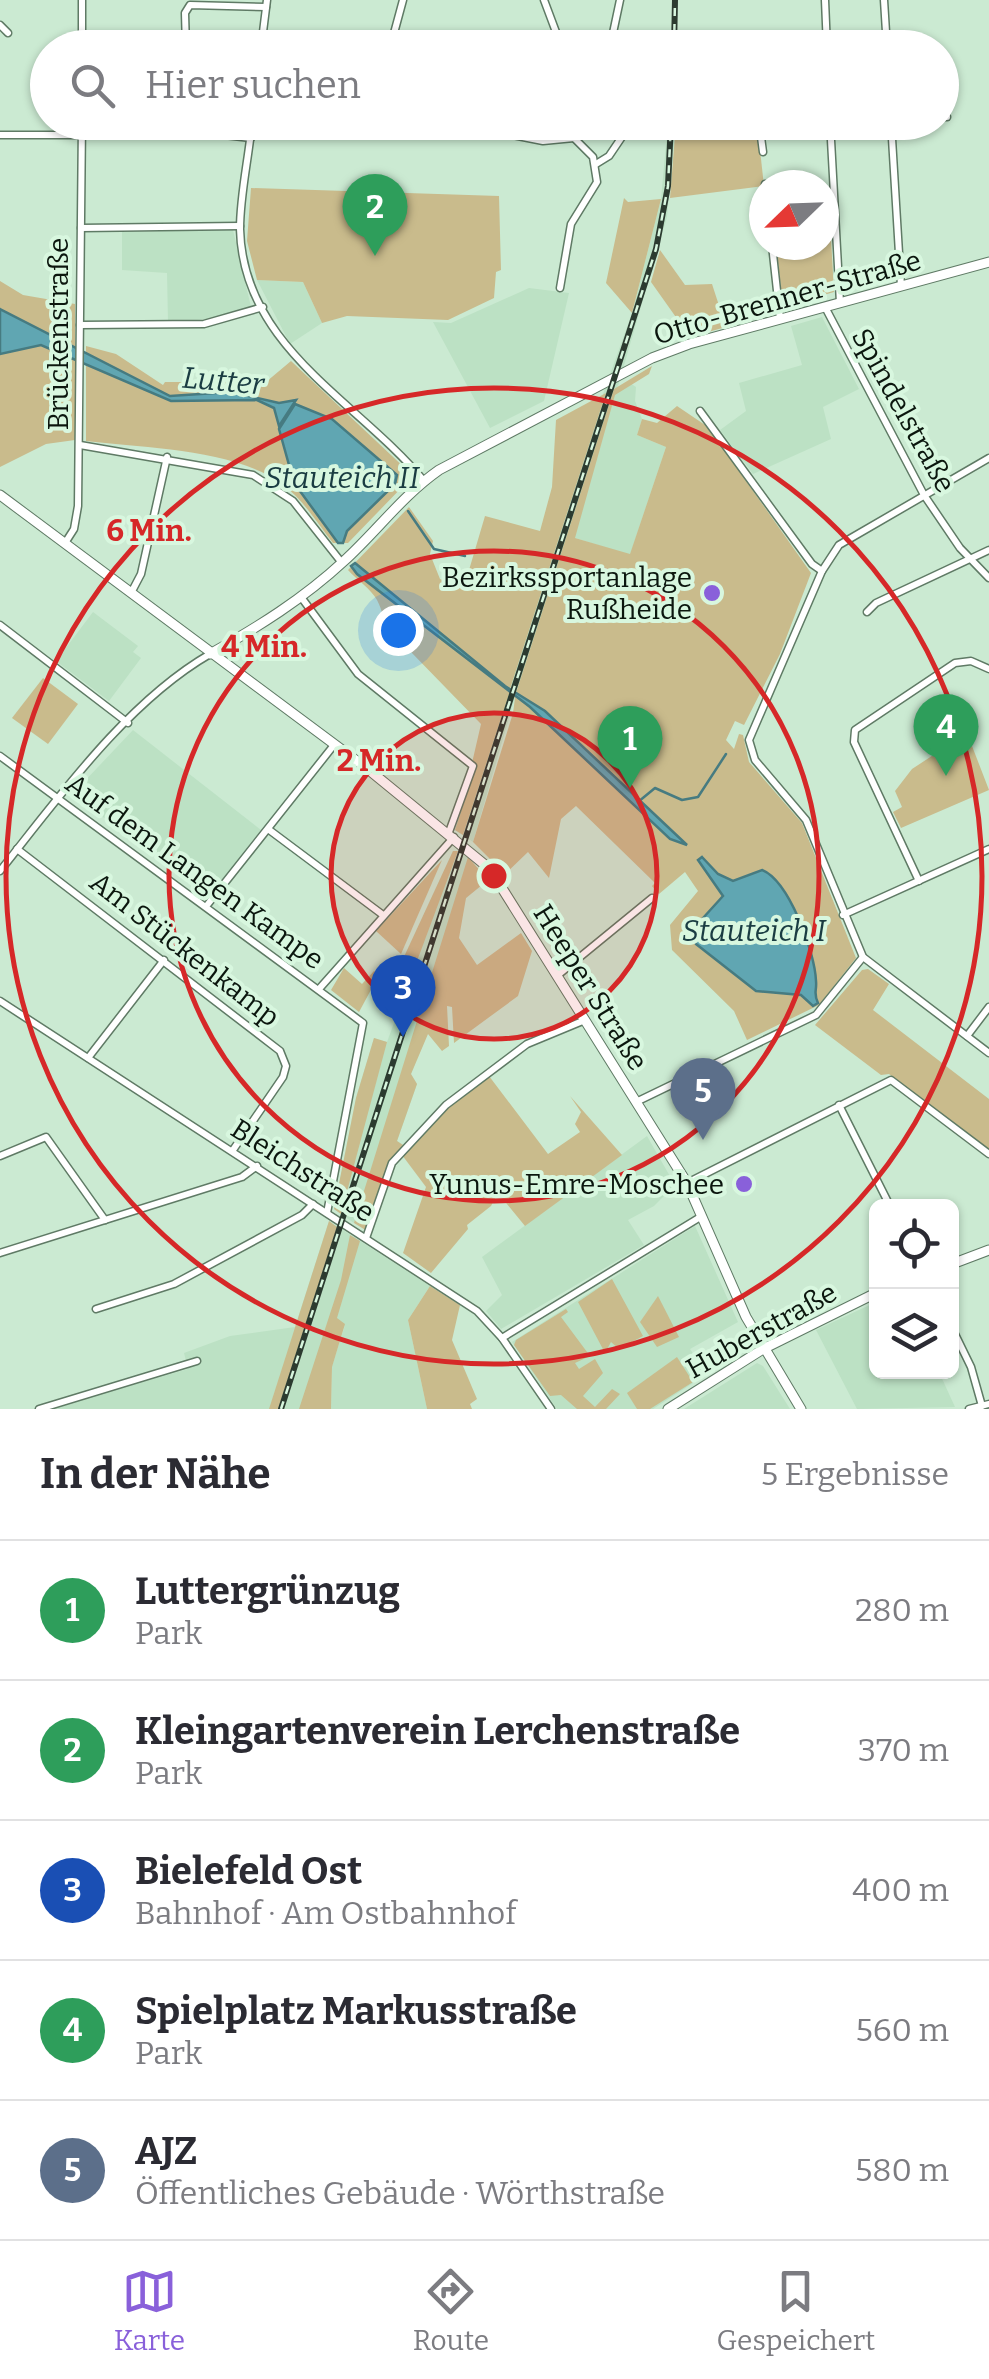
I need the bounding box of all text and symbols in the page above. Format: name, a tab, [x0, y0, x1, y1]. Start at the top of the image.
search box	[30, 30, 959, 140]
icon: search	[65, 58, 120, 113]
text: Hier suchen	[145, 62, 361, 108]
north arrow	[749, 170, 839, 260]
pin: 2	[342, 174, 408, 256]
street label: Brückenstraße	[42, 238, 75, 430]
street label: Otto-Brenner-Straße	[650, 243, 925, 351]
street label: Spindelstraße	[845, 323, 962, 498]
water label: Lutter	[181, 360, 267, 403]
water label: Stauteich II	[265, 460, 420, 496]
text: 6 Min.	[106, 513, 192, 549]
place label: Bezirkssportanlage Rußheide	[442, 561, 692, 626]
marker: Bezirkssportanlage Rußheide	[701, 582, 723, 604]
your location	[373, 605, 424, 656]
text: 4 Min.	[221, 629, 307, 665]
pin: 4	[914, 694, 978, 776]
pin: 1	[598, 706, 662, 788]
text: 2 Min.	[337, 743, 421, 779]
street label: Auf dem Langen Kampe	[59, 767, 330, 976]
centre of rings	[476, 858, 512, 894]
street label: Am Stückenkamp	[83, 865, 286, 1034]
street label: Heeper Straße	[526, 898, 655, 1076]
water label: Stauteich I	[682, 913, 827, 949]
pin: 3	[370, 954, 436, 1037]
pin: 5	[670, 1058, 736, 1140]
street label: Bleichstraße	[225, 1112, 381, 1229]
place label: Yunus-Emre-Moschee	[429, 1168, 724, 1201]
marker: Yunus-Emre-Moschee	[733, 1173, 755, 1195]
map controls	[869, 1199, 959, 1379]
button: locate	[869, 1199, 959, 1289]
street label: Huberstraße	[680, 1276, 842, 1385]
button: layers	[869, 1289, 959, 1379]
text: In der Nähe	[40, 1449, 271, 1499]
text: 5 Ergebnisse	[761, 1455, 949, 1493]
text: Luttergrünzug	[135, 1568, 400, 1614]
text: 1	[66, 1591, 79, 1629]
text: 280 m	[855, 1591, 949, 1629]
text: Park	[135, 1614, 202, 1652]
text: Kleingartenverein Lerchenstraße	[135, 1708, 740, 1754]
text: 2	[63, 1731, 82, 1769]
text: 370 m	[858, 1731, 949, 1769]
text: Park	[135, 1754, 202, 1792]
text: Bielefeld Ost	[135, 1848, 362, 1894]
text: 3	[63, 1871, 82, 1909]
text: 400 m	[852, 1871, 949, 1909]
text: Bahnhof · Am Ostbahnhof	[135, 1894, 516, 1932]
text: Spielplatz Markusstraße	[135, 1988, 577, 2034]
text: 4	[63, 2011, 82, 2049]
text: 560 m	[856, 2011, 949, 2049]
text: Park	[135, 2034, 202, 2072]
text: AJZ	[135, 2128, 198, 2174]
text: 5	[64, 2151, 81, 2189]
text: 580 m	[855, 2151, 949, 2189]
text: Öffentliches Gebäude · Wörthstraße	[135, 2174, 665, 2212]
tab: Karte	[114, 2264, 185, 2357]
tab: Route	[413, 2264, 489, 2357]
tab: Gespeichert	[717, 2264, 875, 2357]

